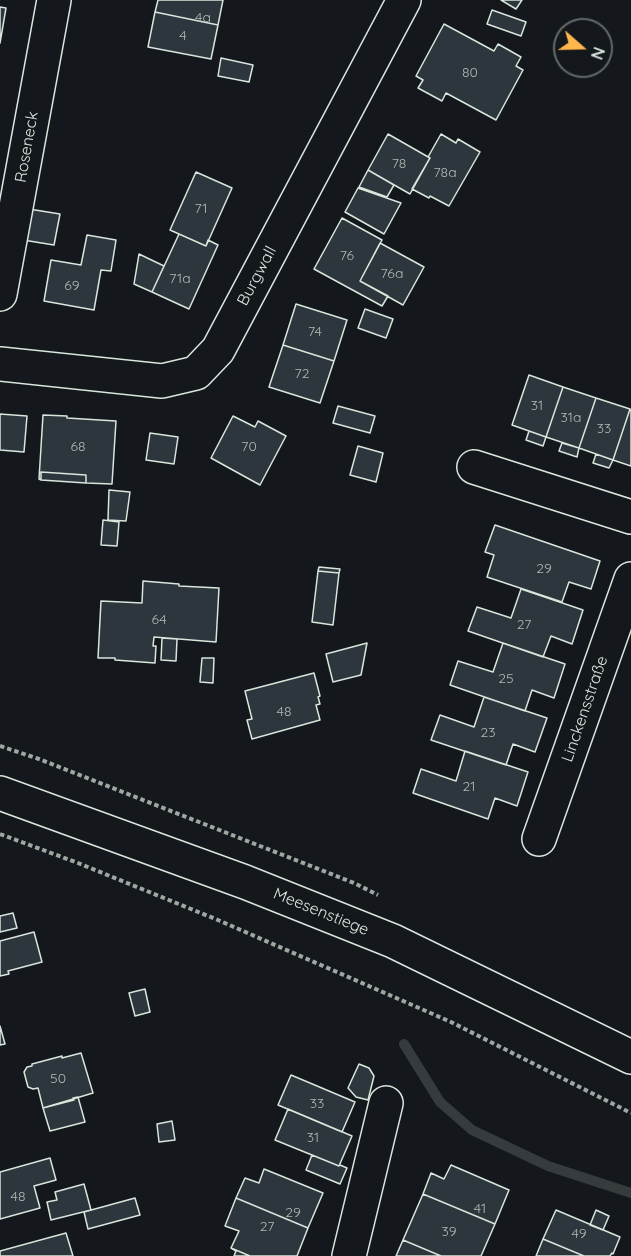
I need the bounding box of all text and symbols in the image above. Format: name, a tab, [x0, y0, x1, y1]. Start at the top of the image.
house number: 4a	[195, 10, 211, 26]
north arrow	[553, 18, 613, 78]
house number: 4	[179, 28, 187, 44]
text: N	[587, 45, 609, 62]
house number: 80	[462, 65, 478, 81]
street label: Roseneck	[11, 110, 43, 184]
house number: 78	[392, 156, 406, 172]
house number: 78a	[433, 165, 457, 181]
house number: 71	[194, 201, 208, 217]
street label: Burgwall	[233, 243, 281, 309]
house number: 76	[340, 248, 354, 264]
house number: 76a	[381, 266, 403, 282]
house number: 71a	[169, 271, 191, 287]
house number: 69	[64, 278, 80, 294]
house number: 74	[308, 324, 322, 340]
house number: 72	[295, 366, 309, 382]
house number: 31	[531, 398, 543, 414]
house number: 31a	[561, 410, 581, 426]
house number: 33	[597, 421, 611, 437]
house number: 68	[70, 439, 86, 455]
house number: 70	[241, 439, 257, 455]
house number: 29	[536, 561, 552, 577]
house number: 64	[151, 612, 167, 628]
house number: 27	[517, 617, 531, 633]
street label: Linckensstraße	[558, 653, 612, 765]
house number: 25	[498, 671, 514, 687]
house number: 48	[277, 704, 291, 720]
house number: 23	[480, 725, 496, 741]
house number: 21	[463, 779, 475, 795]
street label: Meesenstiege	[271, 884, 371, 940]
house number: 50	[50, 1071, 66, 1087]
house number: 33	[310, 1096, 324, 1112]
house number: 31	[307, 1130, 319, 1146]
house number: 48	[11, 1189, 25, 1205]
house number: 41	[474, 1201, 486, 1217]
house number: 29	[285, 1205, 301, 1221]
house number: 27	[260, 1219, 274, 1235]
house number: 39	[441, 1224, 457, 1240]
house number: 49	[572, 1226, 586, 1242]

